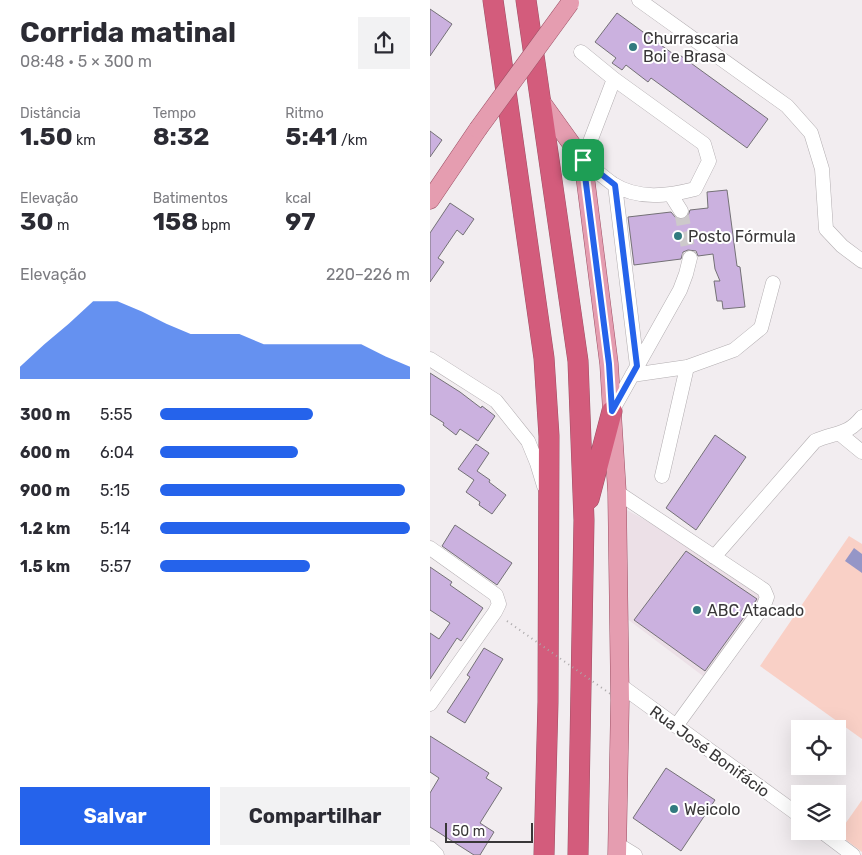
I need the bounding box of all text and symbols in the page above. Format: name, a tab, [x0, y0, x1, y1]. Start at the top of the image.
text: Corrida matinal	[20, 16, 236, 49]
button: share	[358, 17, 410, 69]
place label: Churrascaria Boi e Brasa	[643, 29, 739, 66]
marker: Churrascaria Boi e Brasa	[627, 41, 639, 53]
text: 08:48 · 5 × 300 m	[20, 52, 152, 71]
text: Distância	[20, 105, 81, 122]
text: Tempo	[153, 105, 196, 122]
text: Ritmo	[285, 105, 324, 122]
text: 1.50	[20, 122, 73, 151]
text: 8:32	[153, 122, 210, 151]
text: 5:41	[285, 122, 338, 151]
text: km	[73, 132, 96, 149]
text: /km	[338, 132, 368, 149]
pin	[562, 139, 604, 181]
icon: arrive	[569, 146, 597, 174]
text: Elevação	[20, 190, 78, 207]
text: Batimentos	[153, 190, 228, 207]
text: kcal	[285, 190, 311, 207]
text: 30	[20, 207, 53, 236]
text: 158	[153, 207, 198, 236]
text: 97	[285, 207, 316, 236]
text: m	[53, 217, 69, 234]
text: bpm	[198, 217, 231, 234]
place label: Posto Fórmula	[688, 227, 796, 246]
marker: Posto Fórmula	[672, 230, 684, 242]
text: Elevação	[20, 265, 86, 284]
text: 220–226 m	[326, 265, 410, 284]
text: 300 m	[20, 405, 70, 424]
text: 5:55	[100, 405, 133, 424]
text: 600 m	[20, 443, 70, 462]
text: 6:04	[100, 443, 134, 462]
text: 900 m	[20, 481, 70, 500]
text: 5:15	[100, 481, 130, 500]
text: 1.2 km	[20, 519, 70, 538]
text: 5:14	[100, 519, 130, 538]
text: 1.5 km	[20, 557, 70, 576]
text: 5:57	[100, 557, 131, 576]
place label: ABC Atacado	[707, 601, 804, 620]
marker: ABC Atacado	[691, 604, 703, 616]
street label: Rua José Bonifácio	[646, 702, 773, 801]
map controls	[791, 720, 846, 840]
button: locate	[791, 720, 846, 775]
button: layers	[791, 785, 846, 840]
button: Salvar	[20, 787, 210, 845]
button: Compartilhar	[220, 787, 410, 845]
place label: Weicolo	[684, 800, 740, 819]
marker: Weicolo	[668, 803, 680, 815]
scale bar	[445, 820, 532, 843]
text: 50 m	[452, 823, 485, 840]

